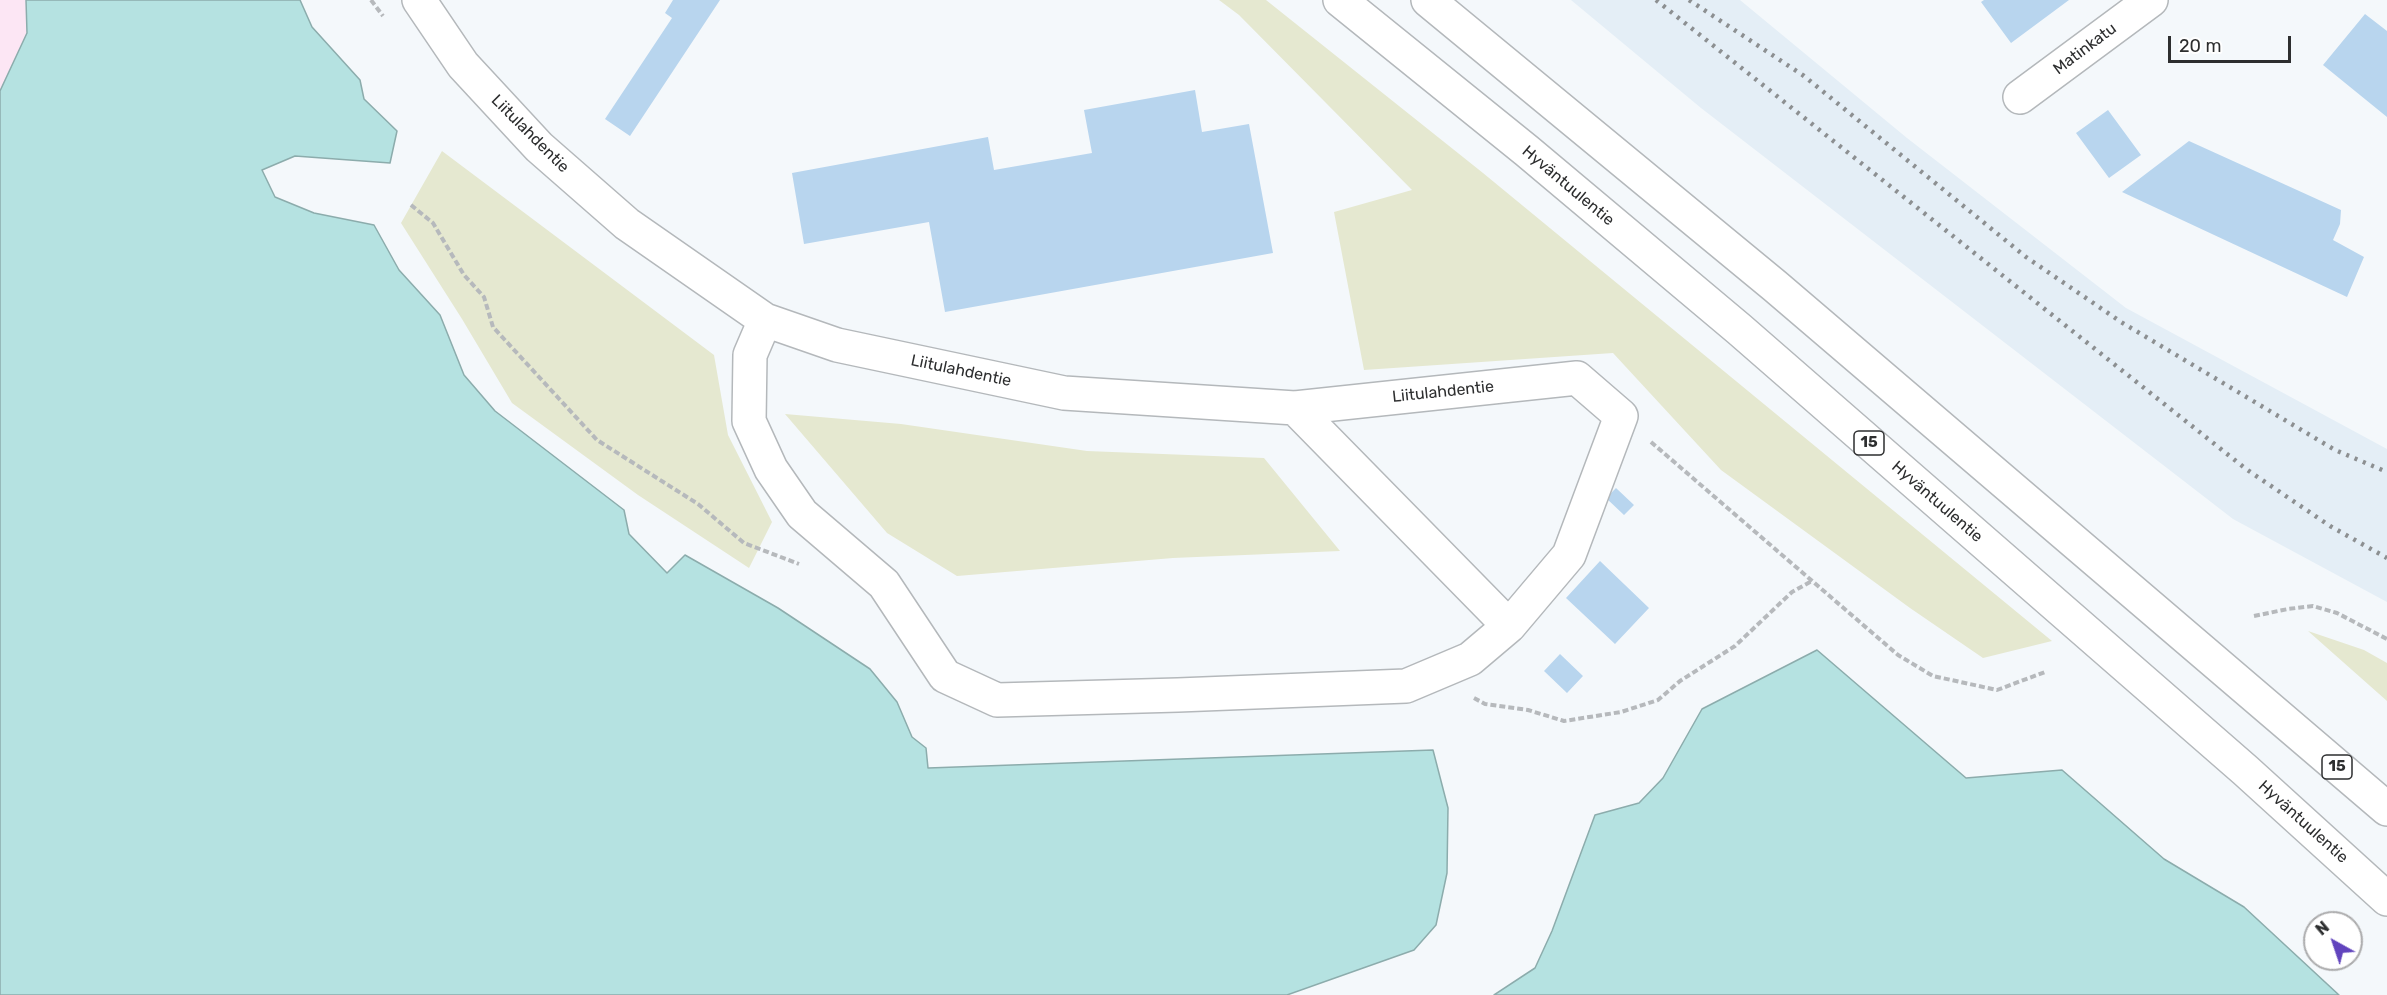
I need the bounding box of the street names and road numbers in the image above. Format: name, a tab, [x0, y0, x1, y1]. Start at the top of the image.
street label: Matinkatu	[2050, 19, 2120, 79]
street label: Liitulahdentie	[487, 91, 573, 177]
street label: Hyväntuulentie	[1518, 142, 1618, 230]
street label: Liitulahdentie	[909, 351, 1013, 391]
street label: Liitulahdentie	[1391, 377, 1495, 407]
road number: 15	[1854, 431, 1884, 455]
street label: Hyväntuulentie	[1888, 457, 1986, 547]
road number: 15	[2322, 755, 2352, 779]
street label: Hyväntuulentie	[2254, 777, 2352, 867]

